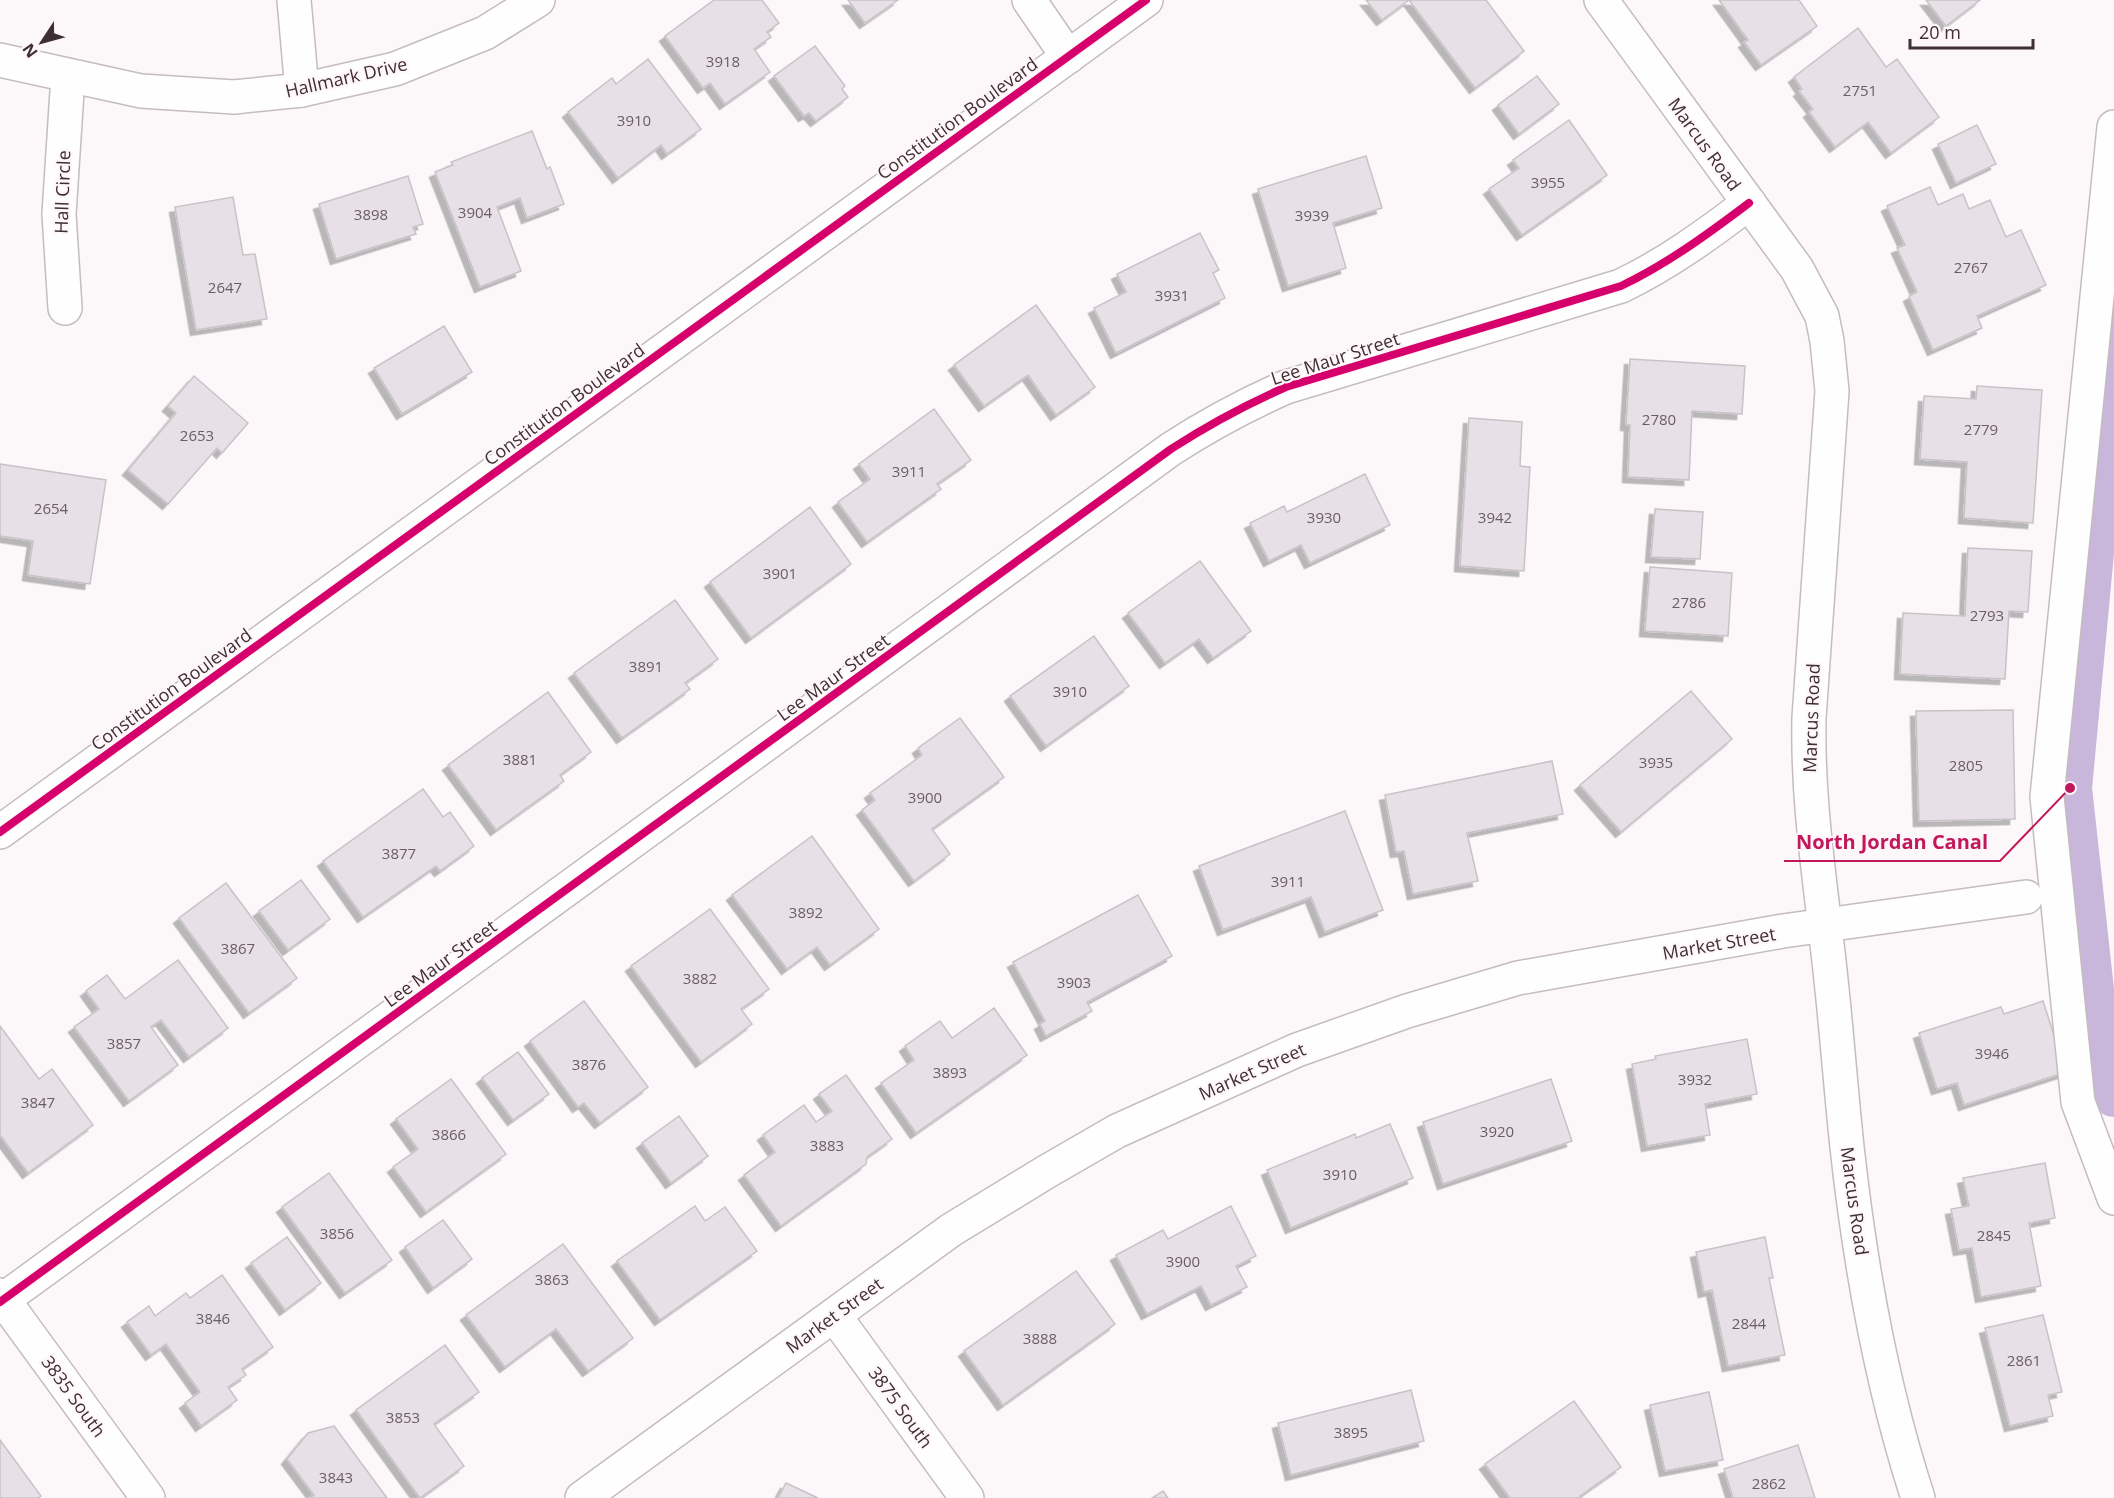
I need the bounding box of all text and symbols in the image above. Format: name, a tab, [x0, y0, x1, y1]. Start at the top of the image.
north arrow	[12, 12, 72, 72]
scale bar	[1910, 12, 2033, 50]
text: 20 m	[1919, 20, 1961, 44]
text: N	[17, 39, 43, 63]
street label: Hallmark Drive	[283, 51, 409, 103]
house number: 3918	[706, 51, 740, 71]
street label: Constitution Boulevard	[872, 52, 1042, 184]
house number: 2751	[1843, 80, 1877, 100]
street label: Marcus Road	[1663, 93, 1747, 195]
house number: 3910	[617, 110, 651, 130]
street label: Hall Circle	[49, 150, 75, 234]
house number: 3955	[1531, 172, 1565, 192]
house number: 3904	[458, 202, 493, 222]
house number: 3898	[354, 204, 388, 224]
house number: 3939	[1295, 205, 1329, 225]
house number: 2767	[1954, 257, 1988, 277]
house number: 2647	[208, 277, 242, 297]
house number: 3931	[1155, 285, 1189, 305]
street label: Lee Maur Street	[1268, 326, 1402, 390]
street label: Constitution Boulevard	[479, 338, 649, 470]
house number: 2780	[1642, 409, 1676, 429]
house number: 2779	[1964, 419, 1998, 439]
house number: 2653	[180, 425, 214, 445]
house number: 3911	[892, 461, 926, 481]
house number: 2654	[34, 498, 69, 518]
house number: 3930	[1307, 507, 1341, 527]
house number: 3942	[1478, 507, 1512, 527]
house number: 3901	[763, 563, 797, 583]
house number: 2786	[1672, 592, 1706, 612]
house number: 2793	[1970, 605, 2004, 625]
street label: Constitution Boulevard	[86, 623, 256, 755]
street label: Lee Maur Street	[772, 628, 894, 726]
house number: 3891	[629, 656, 663, 676]
street label: Marcus Road	[1797, 663, 1825, 773]
house number: 3910	[1053, 681, 1087, 701]
house number: 3881	[503, 749, 537, 769]
house number: 3935	[1639, 752, 1673, 772]
house number: 2805	[1949, 755, 1983, 775]
house number: 3900	[908, 787, 942, 807]
callout: North Jordan Canal	[1784, 823, 2000, 861]
text: North Jordan Canal	[1796, 828, 1988, 855]
house number: 3877	[382, 843, 416, 863]
house number: 3911	[1271, 871, 1305, 891]
house number: 3892	[789, 902, 823, 922]
street label: Lee Maur Street	[379, 914, 501, 1012]
street label: Market Street	[1661, 921, 1777, 965]
house number: 3867	[221, 938, 255, 958]
house number: 3882	[683, 968, 717, 988]
house number: 3903	[1057, 972, 1091, 992]
house number: 3857	[107, 1033, 141, 1053]
street label: Market Street	[1195, 1037, 1309, 1105]
house number: 3946	[1975, 1043, 2009, 1063]
house number: 3876	[572, 1054, 606, 1074]
house number: 3893	[933, 1062, 967, 1082]
house number: 3932	[1678, 1069, 1712, 1089]
house number: 3847	[21, 1092, 55, 1112]
house number: 3920	[1480, 1121, 1514, 1141]
house number: 3866	[432, 1124, 466, 1144]
house number: 3883	[810, 1135, 844, 1155]
street label: Marcus Road	[1836, 1145, 1874, 1257]
house number: 3910	[1323, 1164, 1357, 1184]
house number: 3856	[320, 1223, 354, 1243]
house number: 2845	[1977, 1225, 2011, 1245]
house number: 3900	[1166, 1251, 1200, 1271]
house number: 3863	[535, 1269, 569, 1289]
street label: Market Street	[781, 1272, 887, 1358]
house number: 3846	[196, 1308, 230, 1328]
house number: 2844	[1732, 1313, 1767, 1333]
house number: 3888	[1023, 1328, 1057, 1348]
street label: 3835 South	[36, 1350, 112, 1442]
house number: 2861	[2007, 1350, 2041, 1370]
street label: 3875 South	[863, 1361, 939, 1453]
house number: 3853	[386, 1407, 420, 1427]
house number: 3895	[1334, 1422, 1368, 1442]
house number: 3843	[319, 1467, 353, 1487]
house number: 2862	[1752, 1473, 1786, 1493]

